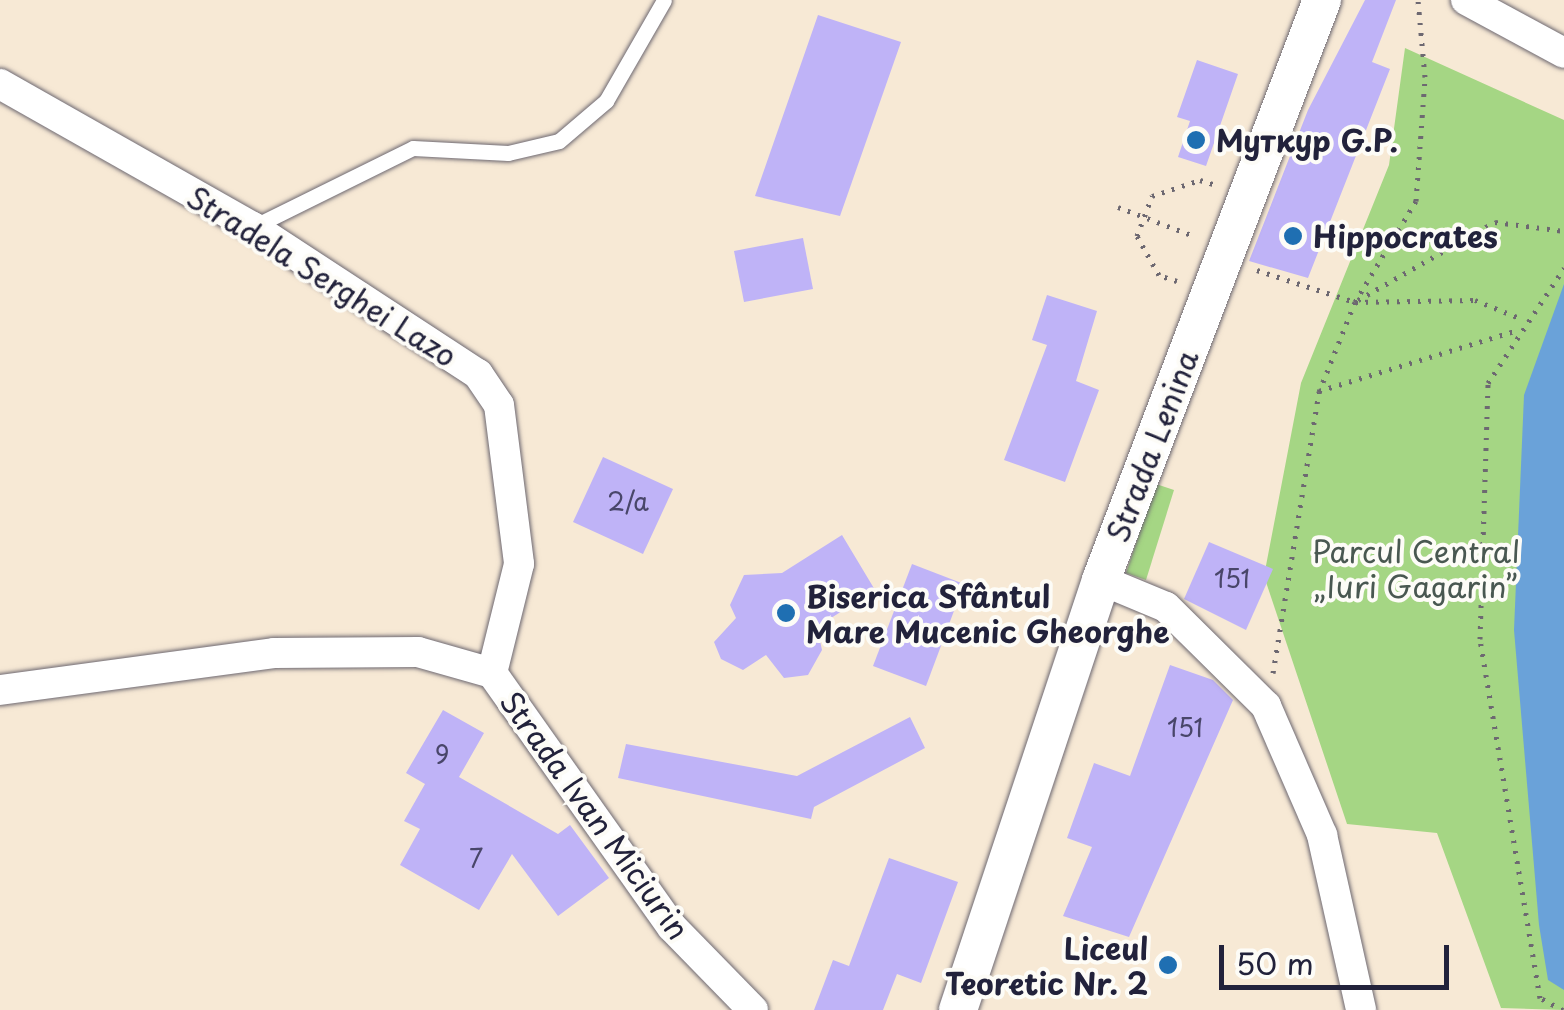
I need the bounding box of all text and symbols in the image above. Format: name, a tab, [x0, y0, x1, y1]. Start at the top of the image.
place label: Муткур G.P.	[1216, 122, 1398, 158]
marker: Муткур G.P.	[1185, 129, 1207, 151]
street label: Stradela Serghei Lazo	[181, 178, 463, 374]
place label: Hippocrates	[1313, 218, 1498, 254]
marker: Hippocrates	[1282, 225, 1304, 247]
street label: Strada Lenina	[1099, 344, 1205, 548]
house number: 2/a	[607, 486, 649, 516]
park label: Parcul Central „Iuri Gagarin”	[1311, 533, 1521, 604]
house number: 151	[1214, 563, 1250, 593]
place label: Biserica Sfântul Mare Mucenic Gheorghe	[806, 578, 1169, 648]
marker: Biserica Sfântul Mare Mucenic Gheorghe	[775, 602, 797, 624]
street label: Strada Ivan Miciurin	[493, 684, 697, 946]
house number: 151	[1167, 712, 1203, 742]
house number: 9	[435, 739, 449, 769]
house number: 7	[469, 843, 483, 873]
scale bar	[1224, 925, 1454, 987]
place label: Liceul Teoretic Nr. 2	[944, 930, 1148, 1000]
text: 50 m	[1236, 940, 1314, 985]
marker: Liceul Teoretic Nr. 2	[1157, 954, 1179, 976]

